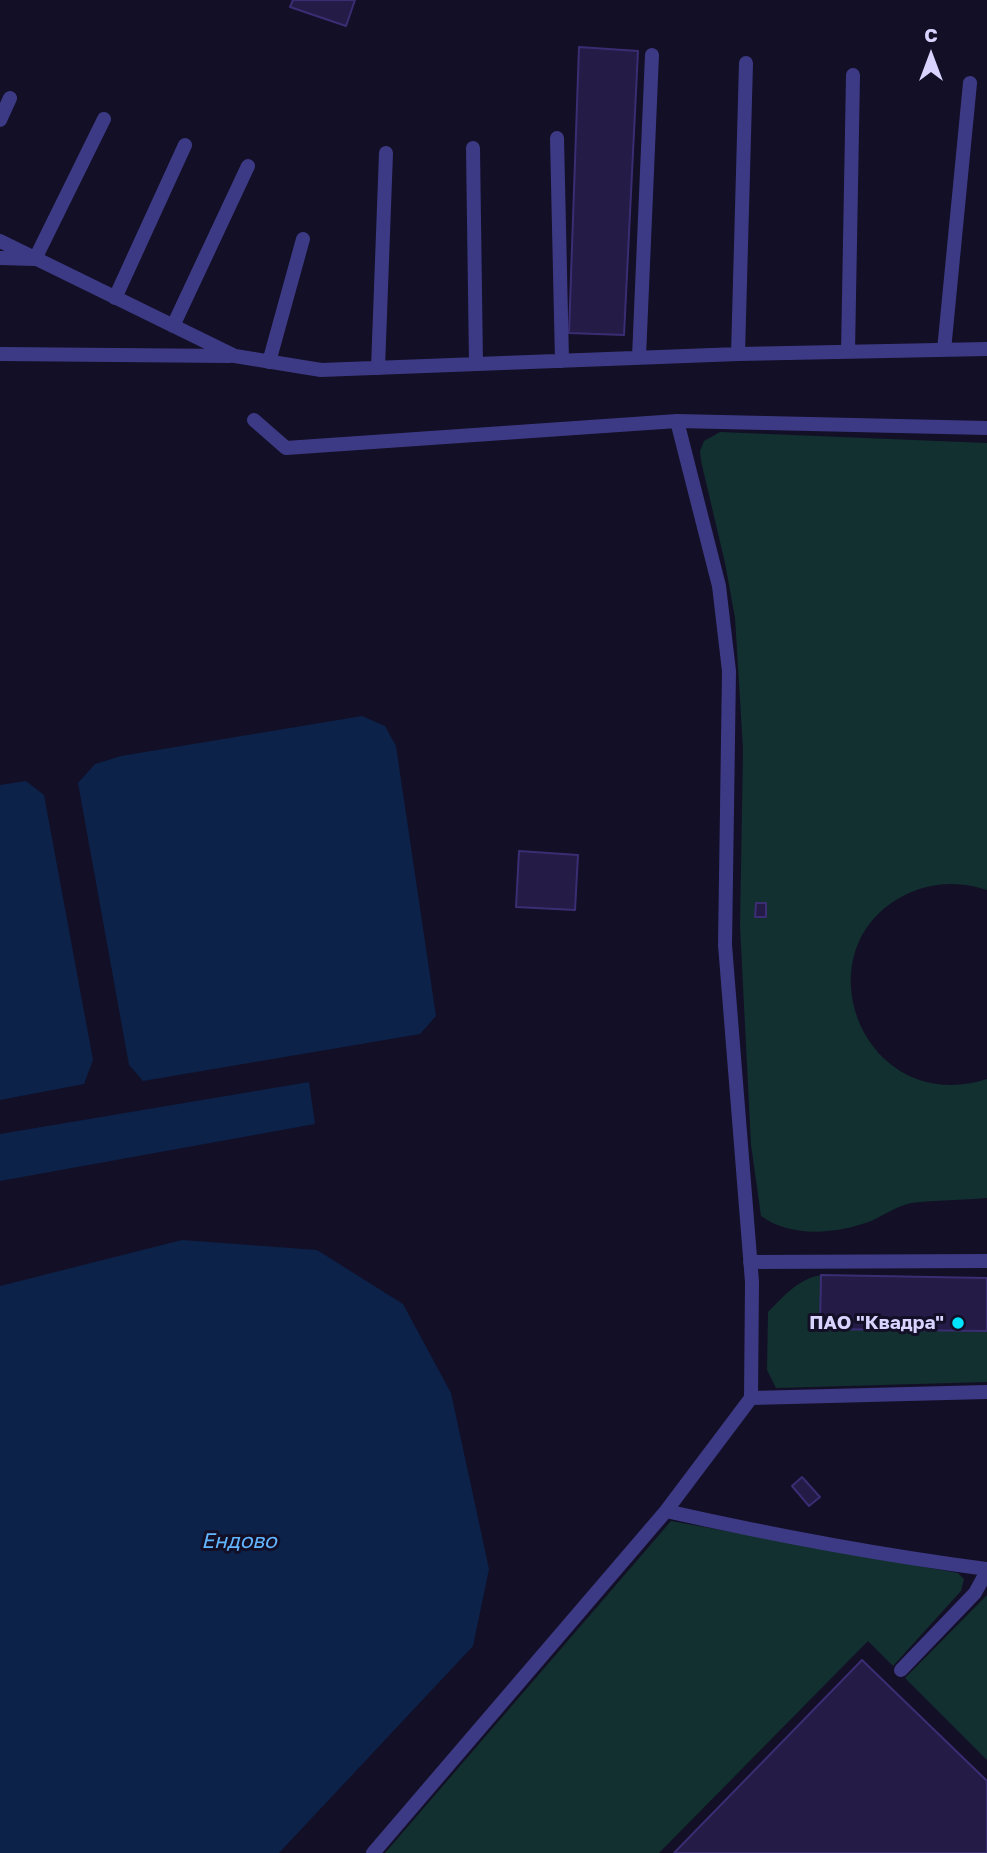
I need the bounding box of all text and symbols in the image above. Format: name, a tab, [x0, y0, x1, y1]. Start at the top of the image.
north arrow	[896, 21, 966, 91]
text: С	[924, 23, 938, 46]
place label: ПАО "Квадра"	[809, 1312, 944, 1334]
marker: ПАО "Квадра"	[950, 1315, 966, 1331]
water label: Ендово	[201, 1528, 277, 1554]

